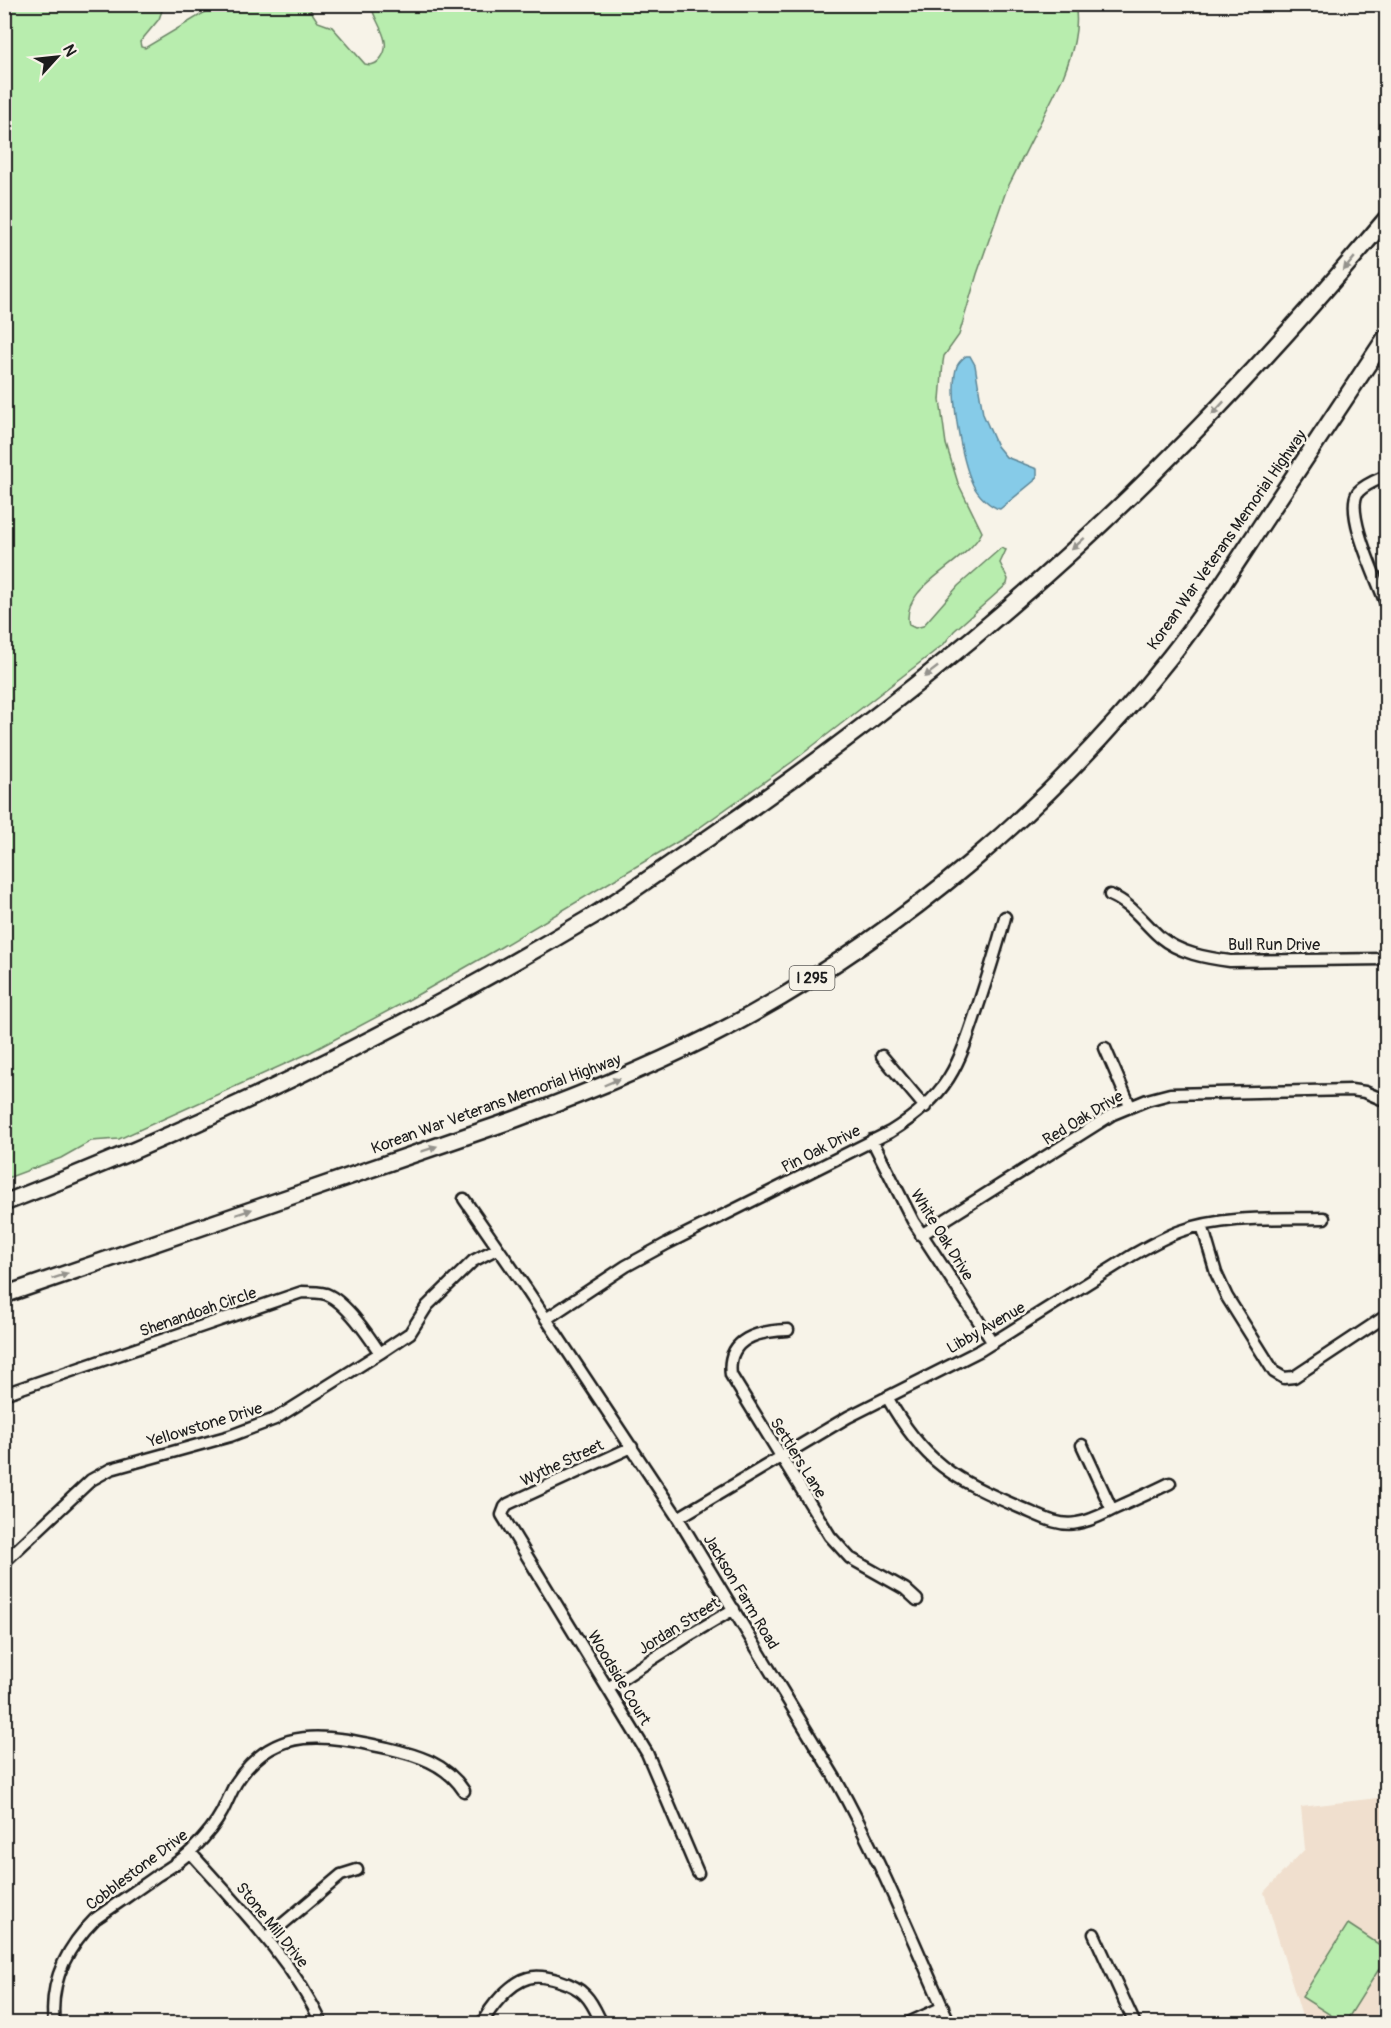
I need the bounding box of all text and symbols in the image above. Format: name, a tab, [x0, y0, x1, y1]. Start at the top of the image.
north arrow	[27, 27, 87, 87]
text: N	[58, 41, 81, 60]
one-way arrow	[1342, 256, 1355, 272]
one-way arrow	[1211, 401, 1225, 415]
street label: Korean War Veterans Memorial Highway	[1143, 426, 1311, 654]
one-way arrow	[1071, 537, 1086, 550]
one-way arrow	[923, 666, 939, 679]
street label: Bull Run Drive	[1228, 935, 1320, 955]
road number: I 295	[790, 966, 834, 990]
street label: Korean War Veterans Memorial Highway	[368, 1049, 624, 1159]
one-way arrow	[603, 1077, 621, 1087]
street label: Red Oak Drive	[1039, 1086, 1127, 1150]
street label: Pin Oak Drive	[778, 1121, 864, 1177]
one-way arrow	[420, 1143, 438, 1153]
street label: White Oak Drive	[906, 1186, 978, 1284]
one-way arrow	[235, 1207, 253, 1217]
one-way arrow	[51, 1270, 69, 1280]
street label: Shenandoah Circle	[137, 1283, 259, 1341]
street label: Libby Avenue	[943, 1298, 1029, 1358]
street label: Yellowstone Drive	[144, 1398, 265, 1452]
street label: Settlers Lane	[765, 1414, 831, 1502]
street label: Wythe Street	[517, 1435, 607, 1491]
street label: Jackson Farm Road	[699, 1531, 783, 1653]
street label: Jordan Street	[635, 1593, 724, 1659]
street label: Woodside Court	[583, 1627, 655, 1729]
street label: Cobblestone Drive	[82, 1825, 192, 1915]
street label: Stone Mill Drive	[231, 1878, 313, 1972]

